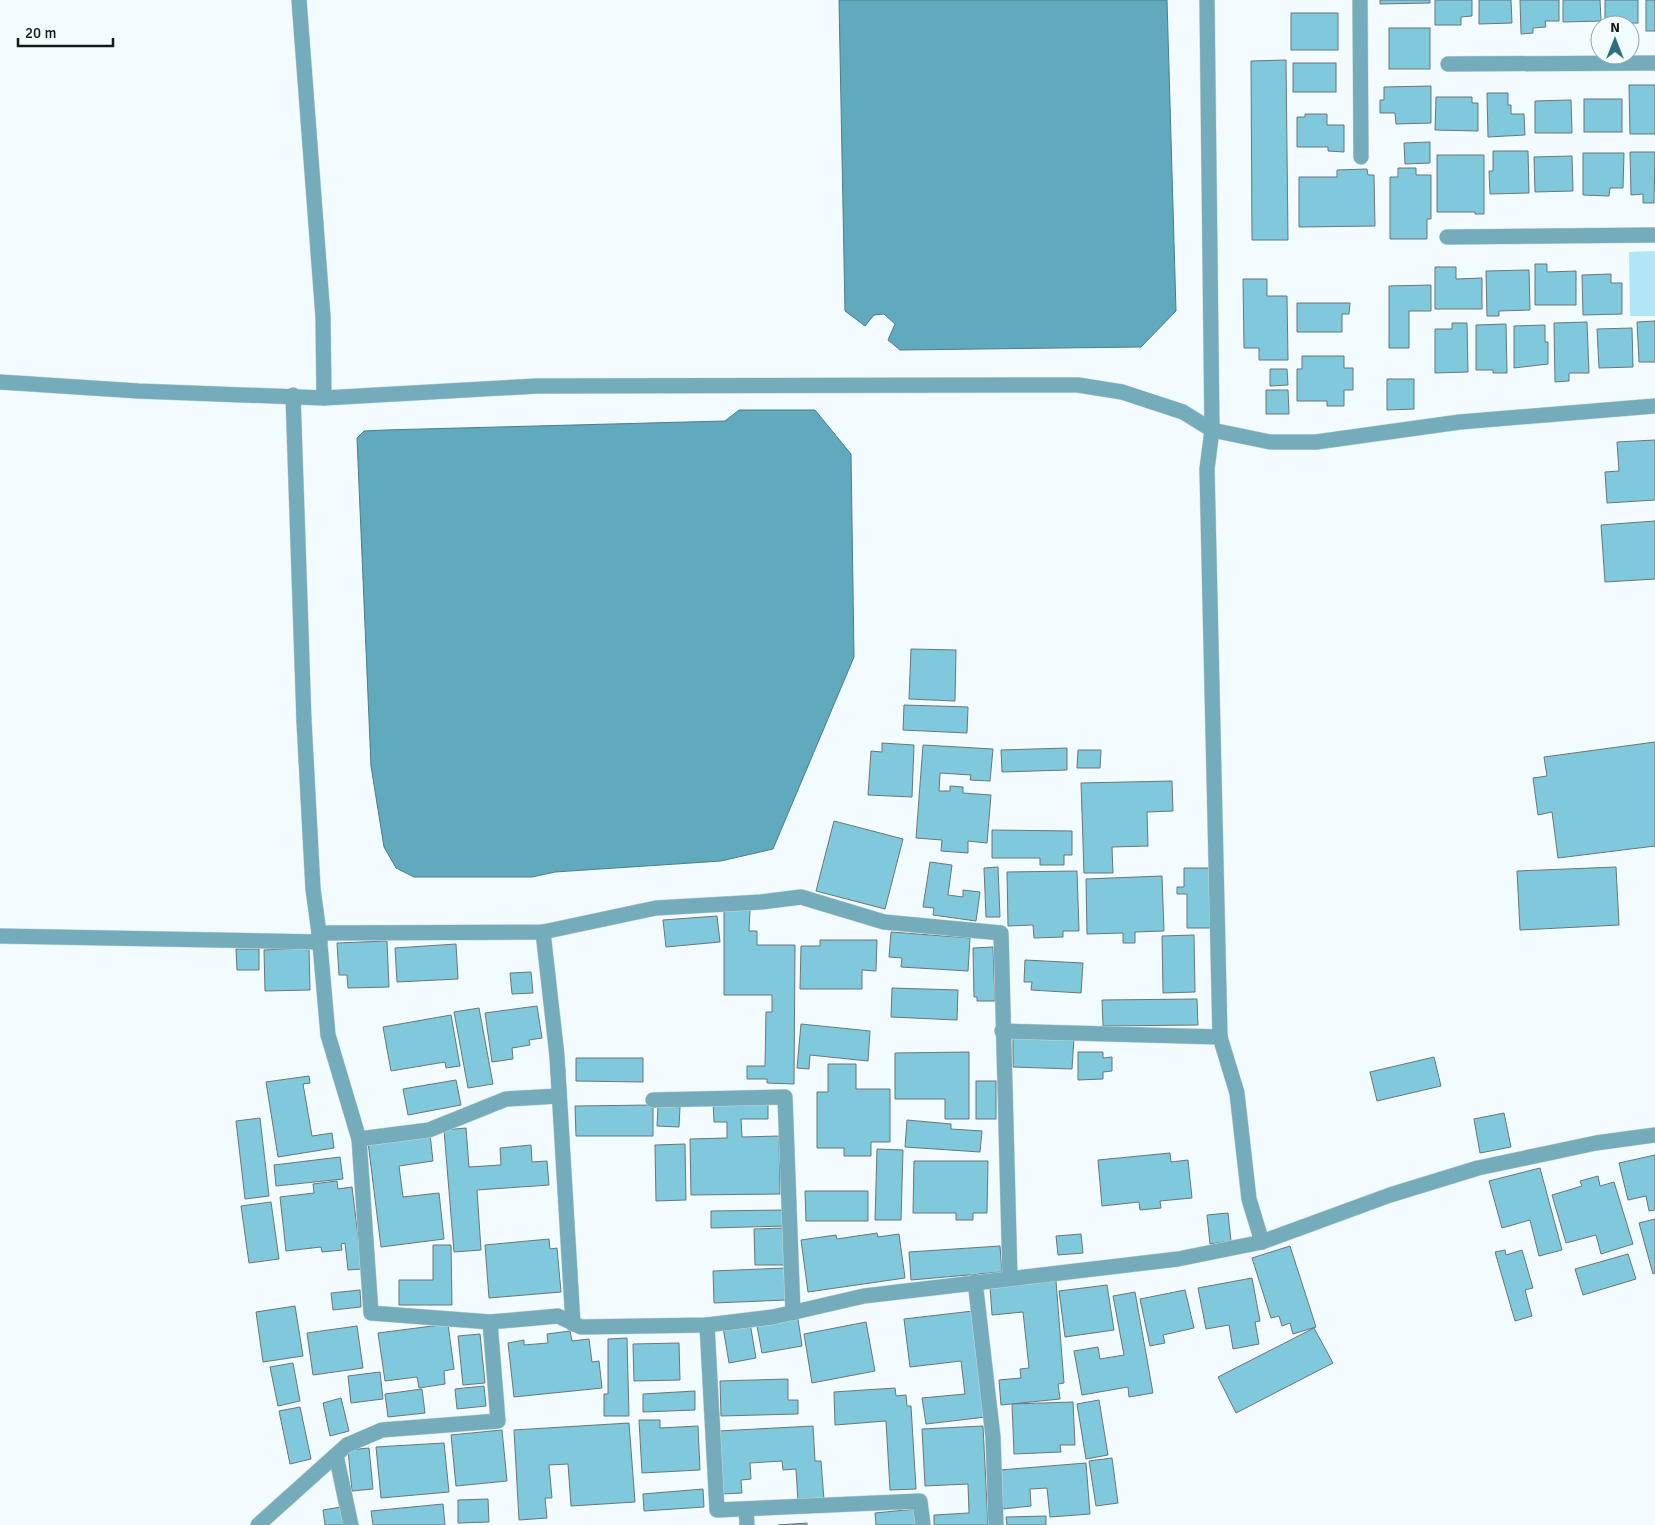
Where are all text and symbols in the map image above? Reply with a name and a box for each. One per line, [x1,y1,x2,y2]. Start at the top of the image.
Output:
scale bar [18,15,112,47]
north arrow [1590,15,1640,65]
text: N [1610,19,1620,36]
text: 20 m [25,24,56,42]

